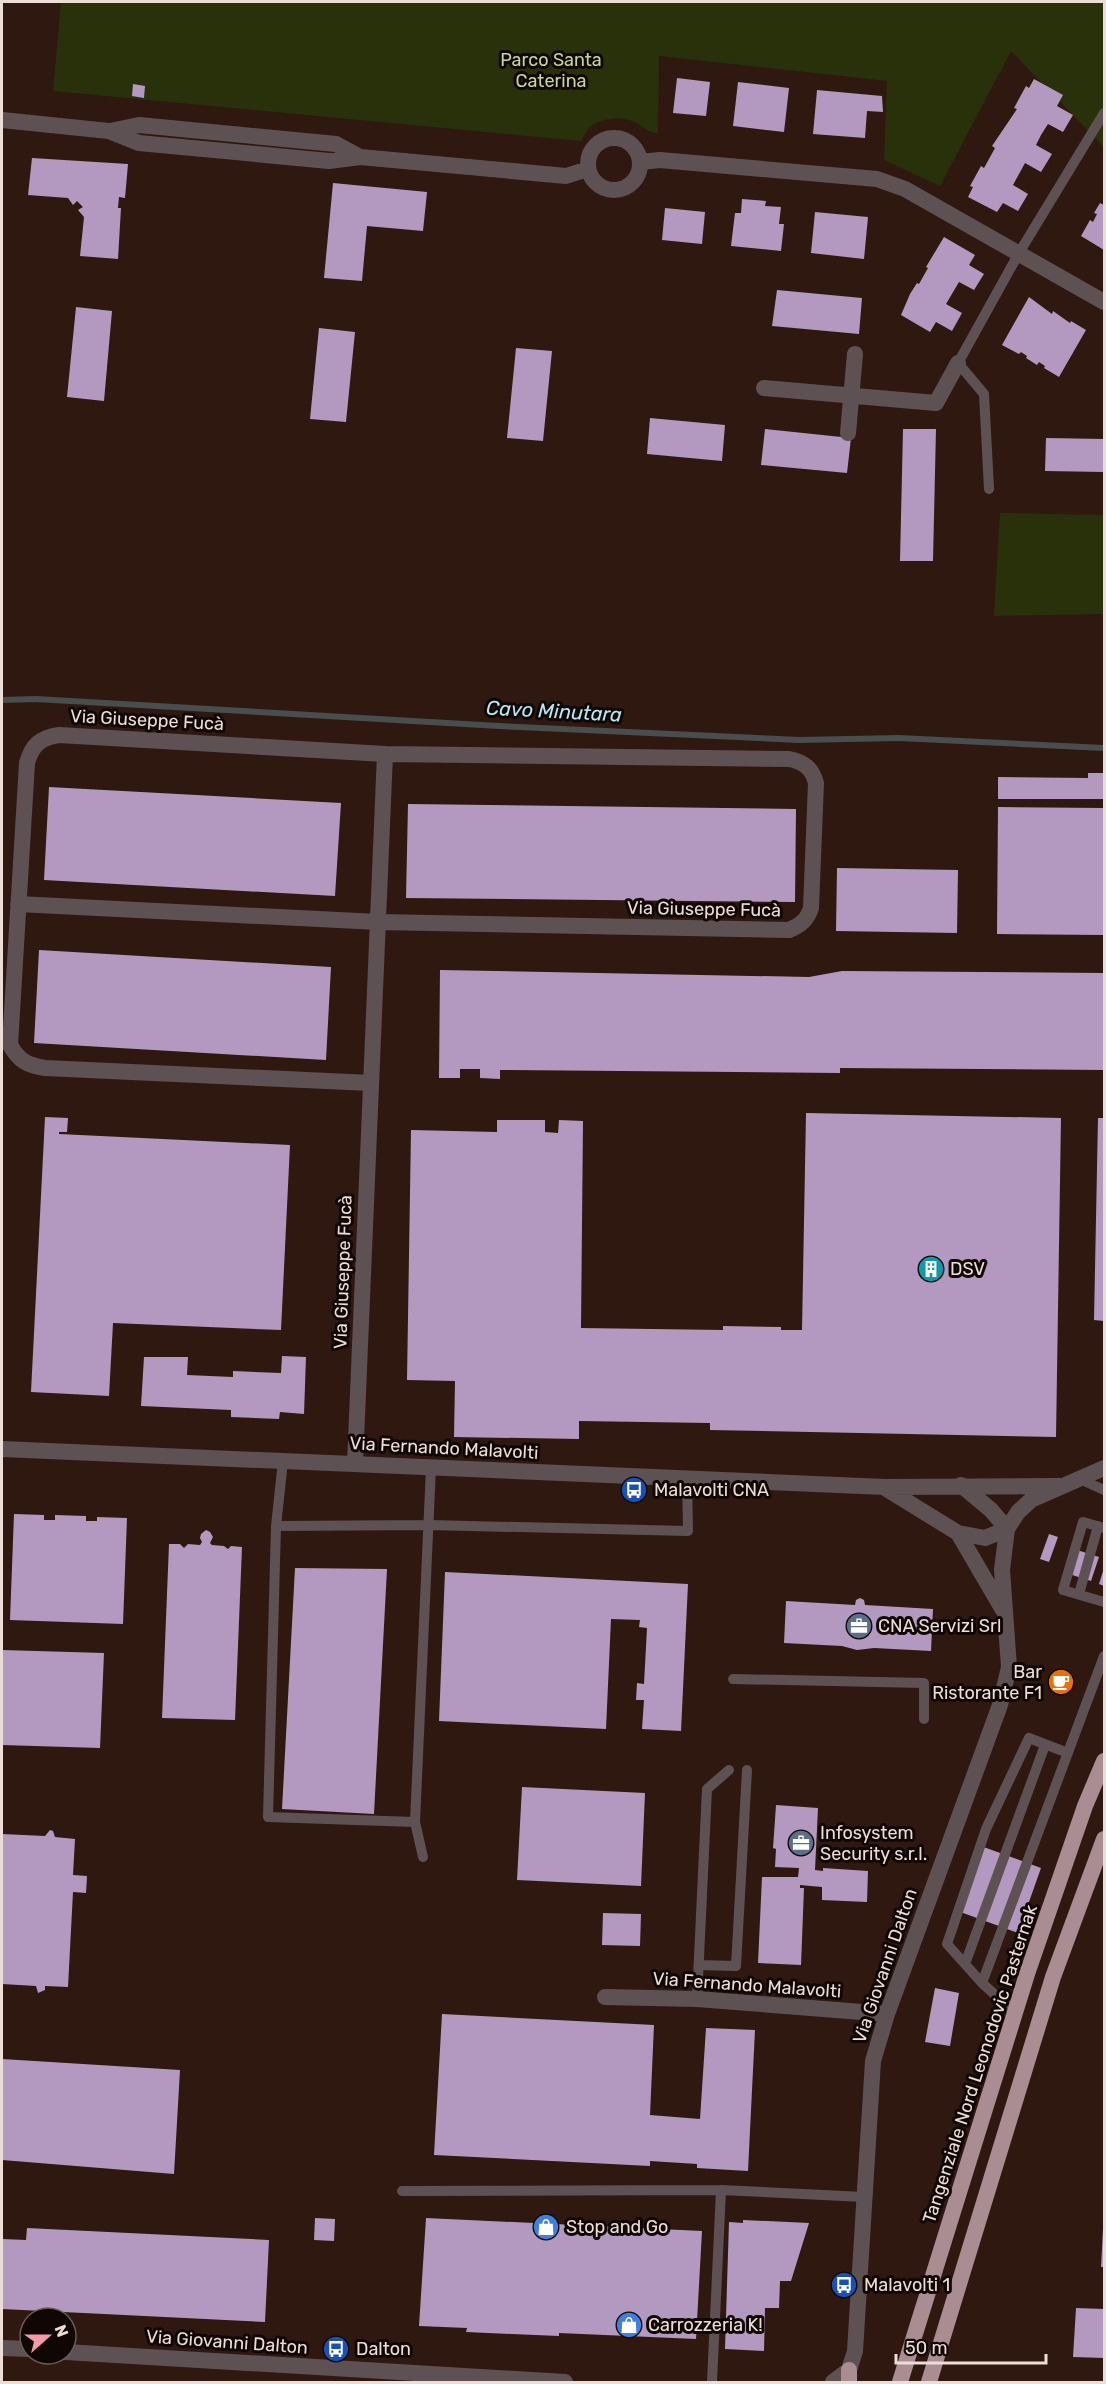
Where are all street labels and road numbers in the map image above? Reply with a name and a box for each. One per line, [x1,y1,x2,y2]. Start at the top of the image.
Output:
street label: Via Giuseppe Fucà [69,705,225,735]
street label: Via Giuseppe Fucà [627,897,781,921]
street label: Via Giuseppe Fucà [329,1195,357,1349]
street label: Via Fernando Malavolti [349,1432,539,1464]
street label: Via Giovanni Dalton [848,1886,922,2046]
street label: Tangenziale Nord Leonodovic Pasternak [918,1901,1042,2226]
street label: Via Fernando Malavolti [652,1967,842,2003]
street label: Via Giovanni Dalton [145,2325,309,2359]

